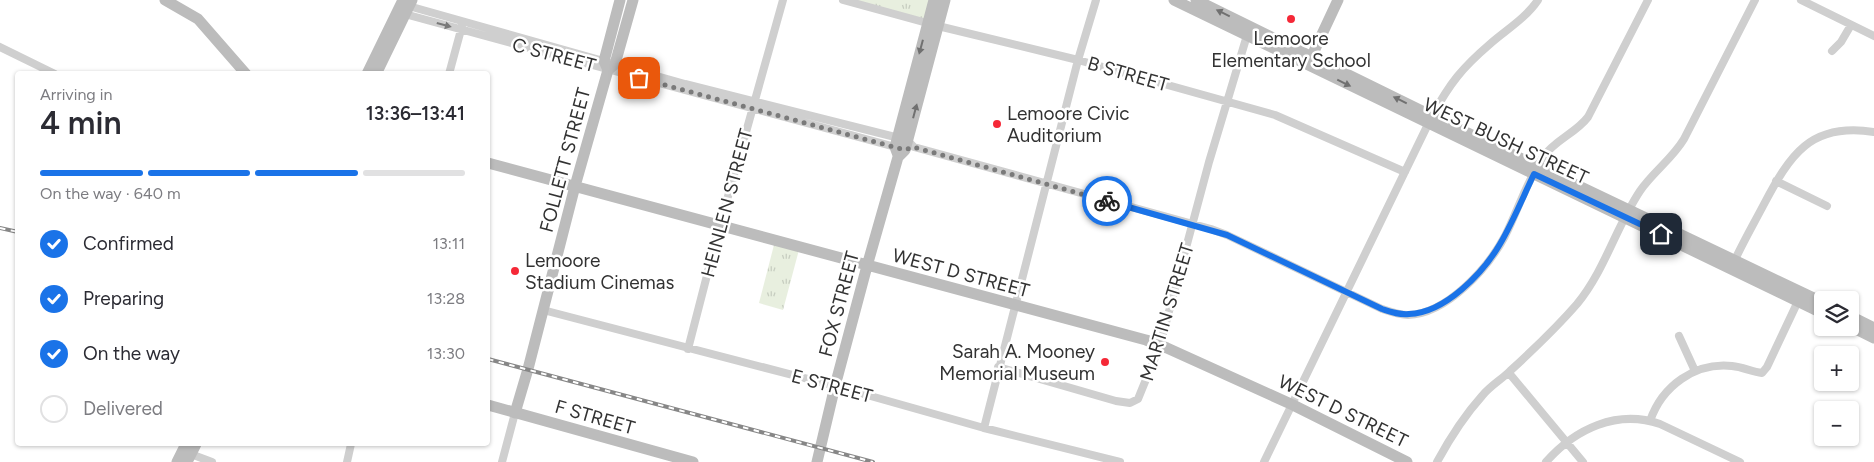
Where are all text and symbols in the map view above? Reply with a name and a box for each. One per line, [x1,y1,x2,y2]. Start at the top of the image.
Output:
one-way arrow [1215,9,1230,17]
marker: Lemoore Elementary School [1285,13,1297,25]
one-way arrow [437,22,452,30]
place label: Lemoore Elementary School [1211,27,1371,72]
street label: C STREET [510,33,599,77]
one-way arrow [917,40,925,55]
street label: B STREET [1085,51,1172,97]
pin [618,57,660,99]
icon: bag [625,64,653,92]
one-way arrow [1337,79,1351,87]
text: Arriving in [40,85,112,104]
street label: FOLLETT STREET [535,85,595,235]
street label: WEST BUSH STREET [1420,93,1592,189]
one-way arrow [1393,95,1407,103]
text: 13:36–13:41 [366,102,465,125]
place label: Lemoore Civic Auditorium [1007,102,1130,147]
one-way arrow [912,103,920,118]
text: 4 min [40,104,122,142]
marker: Lemoore Civic Auditorium [991,118,1003,130]
street label: HEINLEN STREET [696,126,758,280]
courier [1082,176,1132,226]
text: On the way · 640 m [40,184,181,203]
icon: bike [1093,187,1121,215]
pin [1640,213,1682,255]
icon: home [1647,220,1675,248]
icon: check [40,230,68,258]
text: Confirmed [83,232,174,255]
text: 13:11 [432,234,465,253]
street label: MARTIN STREET [1135,240,1199,384]
street label: WEST D STREET [890,244,1033,303]
street label: FOX STREET [814,248,864,359]
place label: Lemoore Stadium Cinemas [525,249,674,294]
marker: Lemoore Stadium Cinemas [509,265,521,277]
icon: check [40,285,68,313]
text: Preparing [83,287,164,310]
text: 13:28 [427,289,465,308]
map controls [1814,291,1859,446]
button: layers [1814,291,1859,336]
icon: check [40,340,68,368]
place label: Sarah A. Mooney Memorial Museum [939,340,1095,385]
text: On the way [83,342,180,365]
text: 13:30 [427,344,465,363]
button: + [1814,346,1859,391]
marker: Sarah A. Mooney Memorial Museum [1099,356,1111,368]
street label: E STREET [789,364,876,408]
street label: WEST D STREET [1275,370,1412,452]
street label: F STREET [552,395,638,440]
text: Delivered [83,397,163,420]
button: − [1814,401,1859,446]

